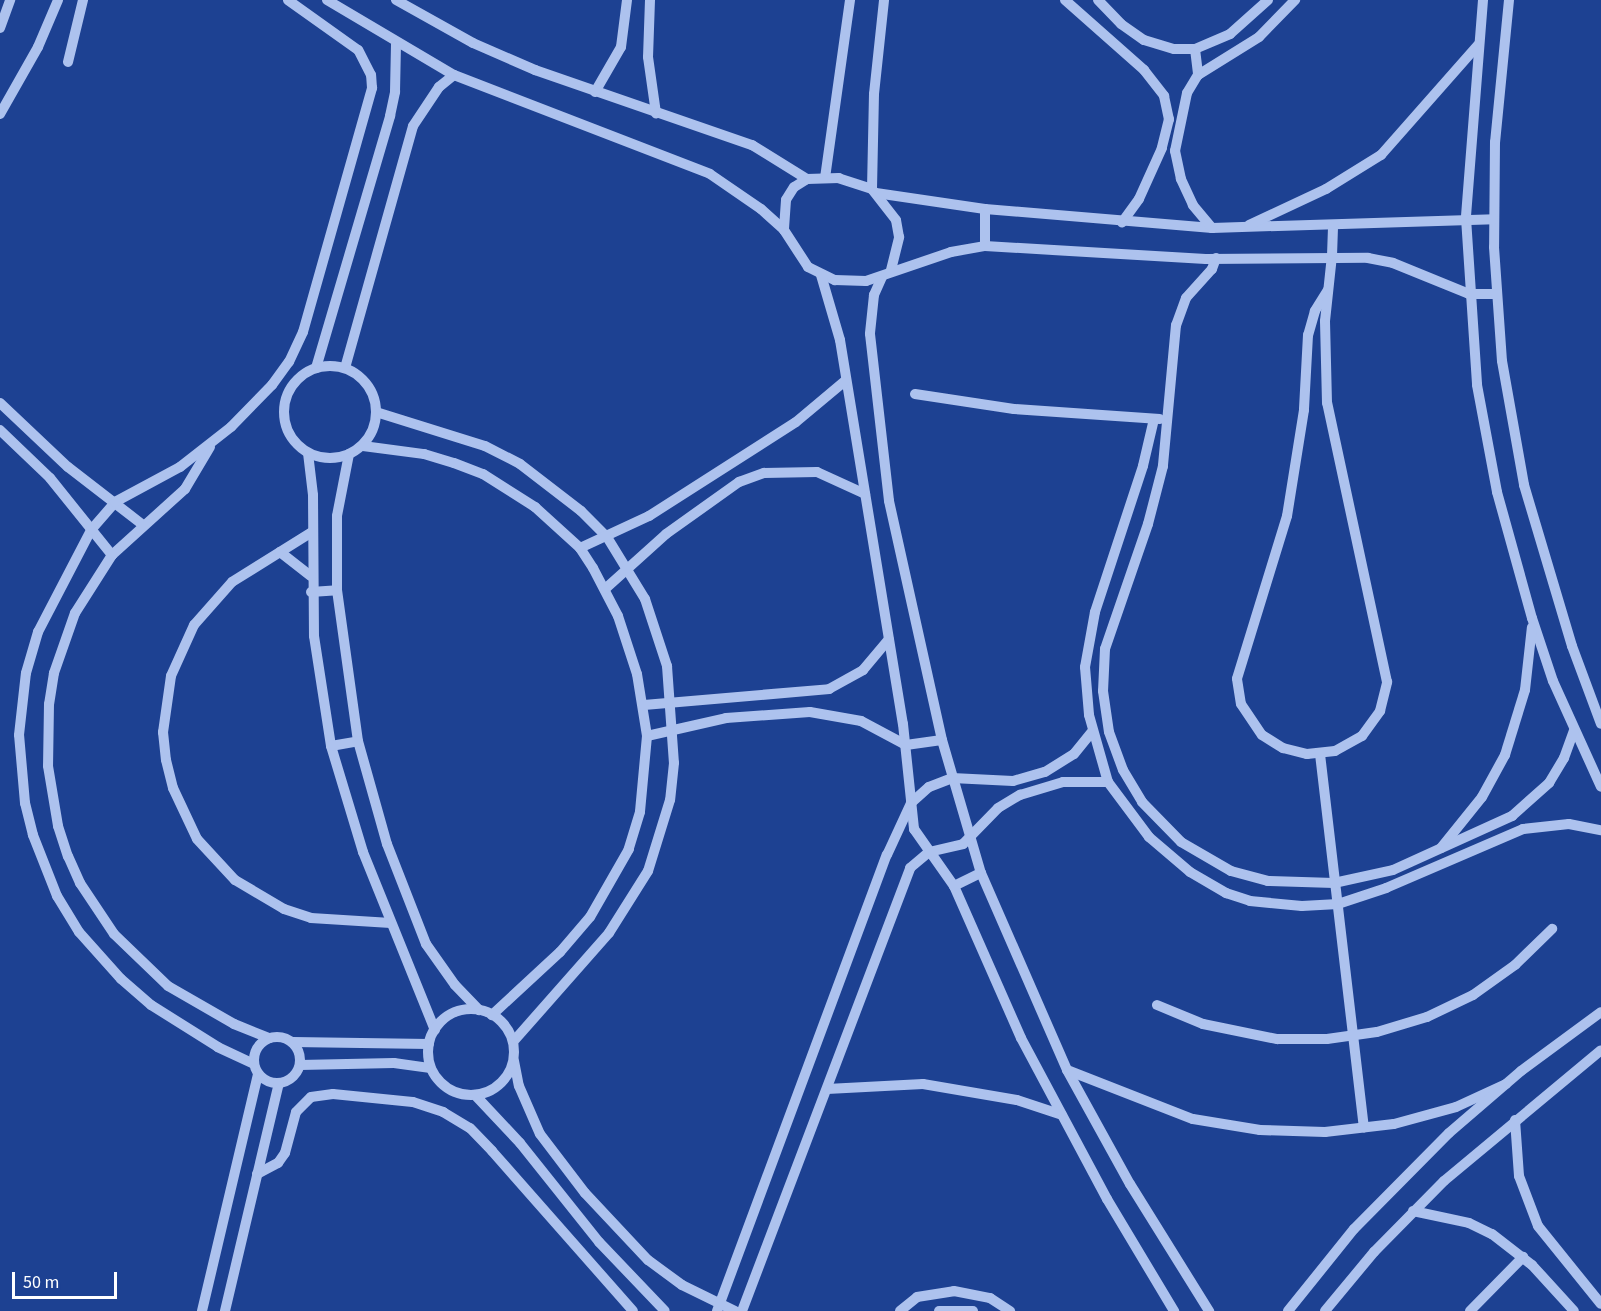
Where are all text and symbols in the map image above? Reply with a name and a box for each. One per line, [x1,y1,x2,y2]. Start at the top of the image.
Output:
scale bar [15,1260,120,1298]
text: 50 m [23,1270,59,1295]

